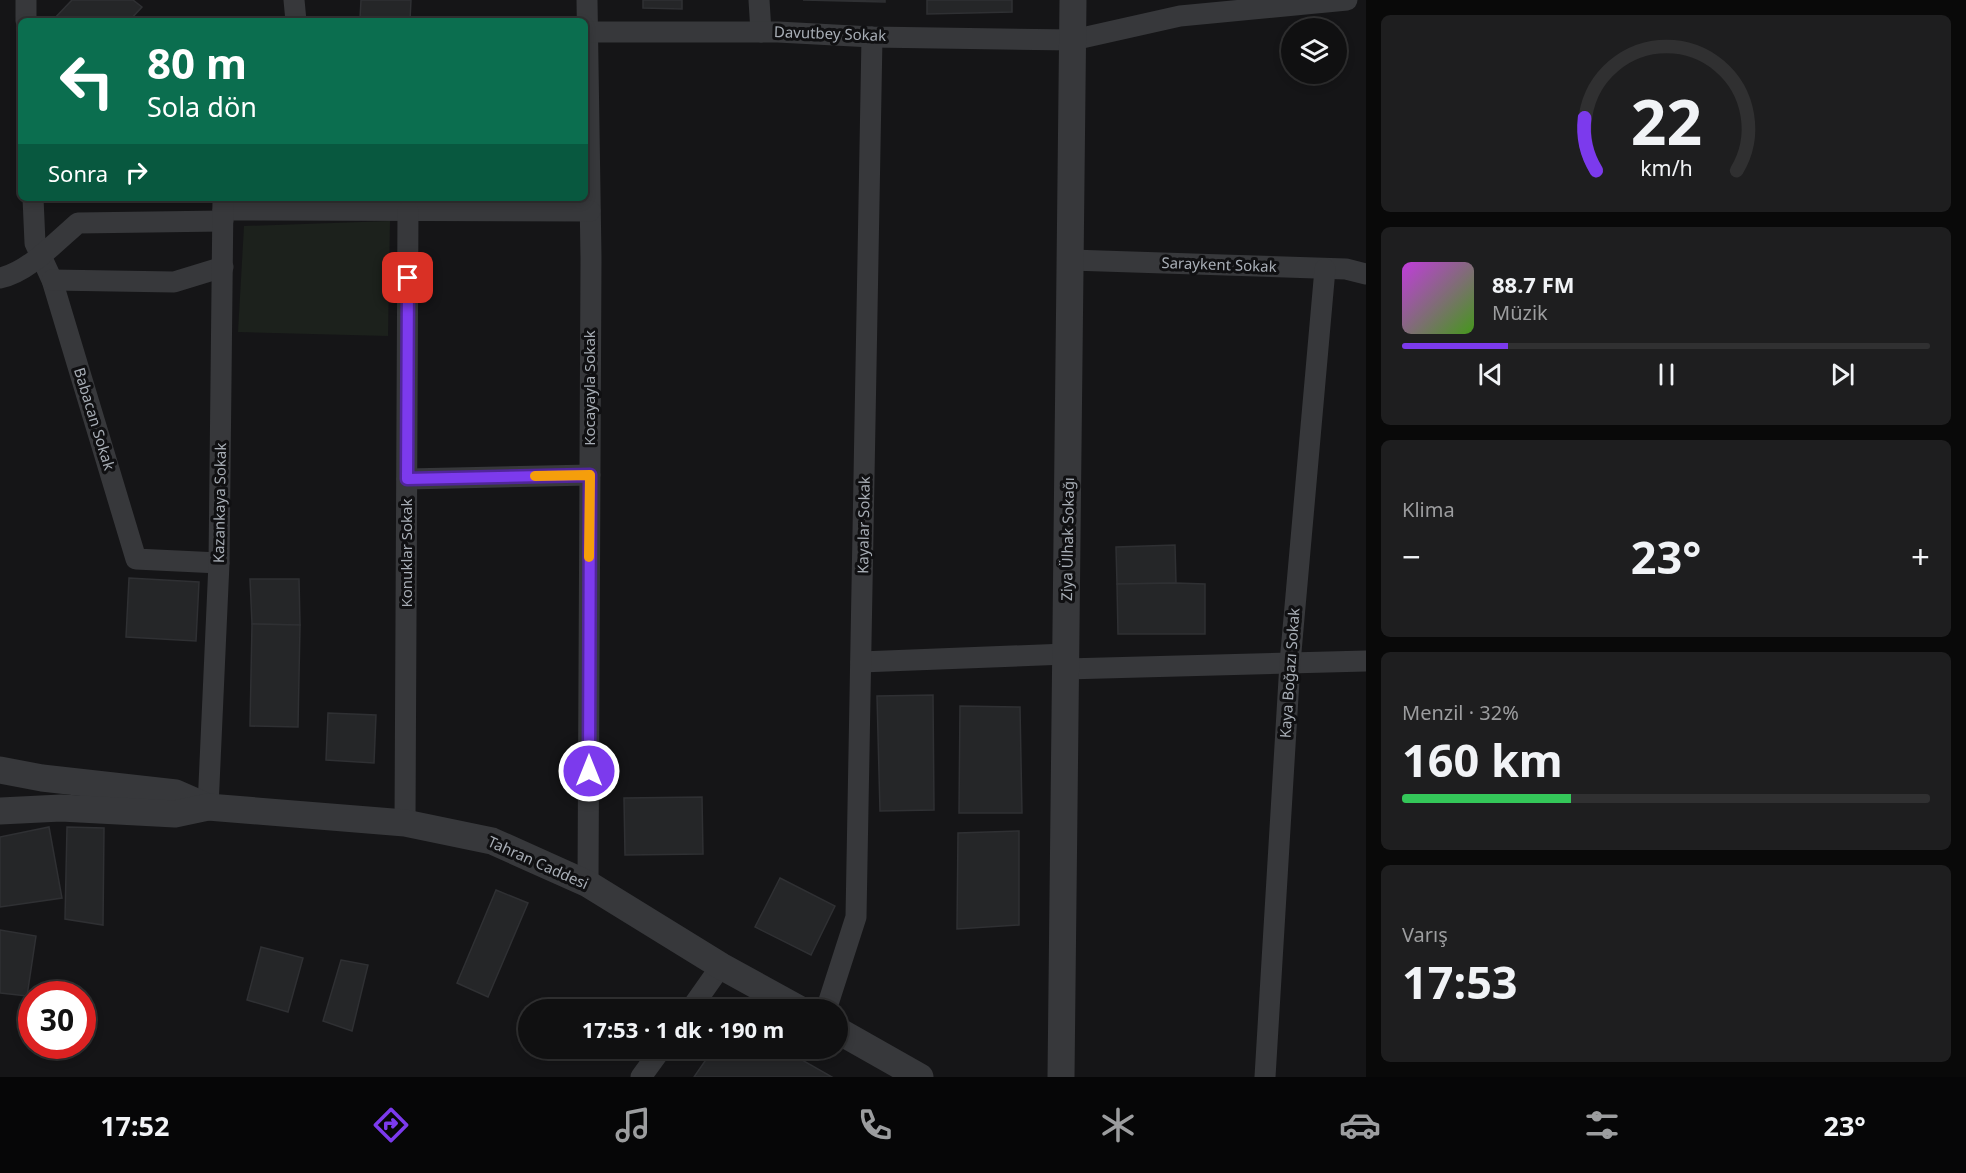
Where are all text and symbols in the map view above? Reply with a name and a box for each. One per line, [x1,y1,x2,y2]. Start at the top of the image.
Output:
map controls [1281,18,1347,84]
button: layers [1281,18,1347,84]
street label: Davutbey Sokak [774,21,887,45]
text: 80 m [147,34,247,91]
icon: left [48,42,126,120]
text: 22 [1630,78,1702,163]
text: Sola dön [147,88,257,125]
text: km/h [1640,153,1692,182]
icon: right [120,156,153,189]
text: Sonra [48,158,108,188]
pin [382,252,433,303]
street label: Saraykent Sokak [1161,252,1277,276]
icon: arrive [391,261,424,294]
text: 88.7 FM [1492,269,1574,299]
text: Müzik [1492,299,1548,326]
street label: Kocayayla Sokak [579,330,599,446]
icon: previous [1474,358,1507,391]
icon: pause [1650,358,1683,391]
icon: next [1826,358,1859,391]
street label: Babacan Sokak [70,365,120,472]
street label: Kazankaya Sokak [208,443,230,563]
street label: Kayalar Sokak [852,476,874,574]
street label: Ziya Ülhak Sokağı [1056,477,1078,601]
text: Klima [1402,496,1455,523]
street label: Konuklar Sokak [396,498,416,608]
text: 23° [1631,526,1701,587]
text: − [1402,534,1421,579]
text: + [1911,534,1930,579]
street label: Kaya Boğazı Sokak [1274,607,1304,739]
text: Menzil · 32% [1402,699,1519,726]
text: 160 km [1402,729,1563,790]
position arrow [557,739,621,803]
street label: Tahran Caddesi [485,831,592,893]
text: Varış [1402,921,1448,948]
text: 17:53 [1402,951,1518,1012]
speed limit sign: 30 [18,981,96,1059]
text: 17:53 · 1 dk · 190 m [582,1014,784,1044]
icon: directions [370,1104,412,1146]
icon: music [612,1104,654,1146]
icon: phone [854,1104,896,1146]
icon: climate [1097,1104,1139,1146]
icon: car [1339,1104,1381,1146]
icon: filters [1581,1104,1623,1146]
text: 17:52 [100,1107,170,1144]
text: 23° [1823,1107,1866,1144]

